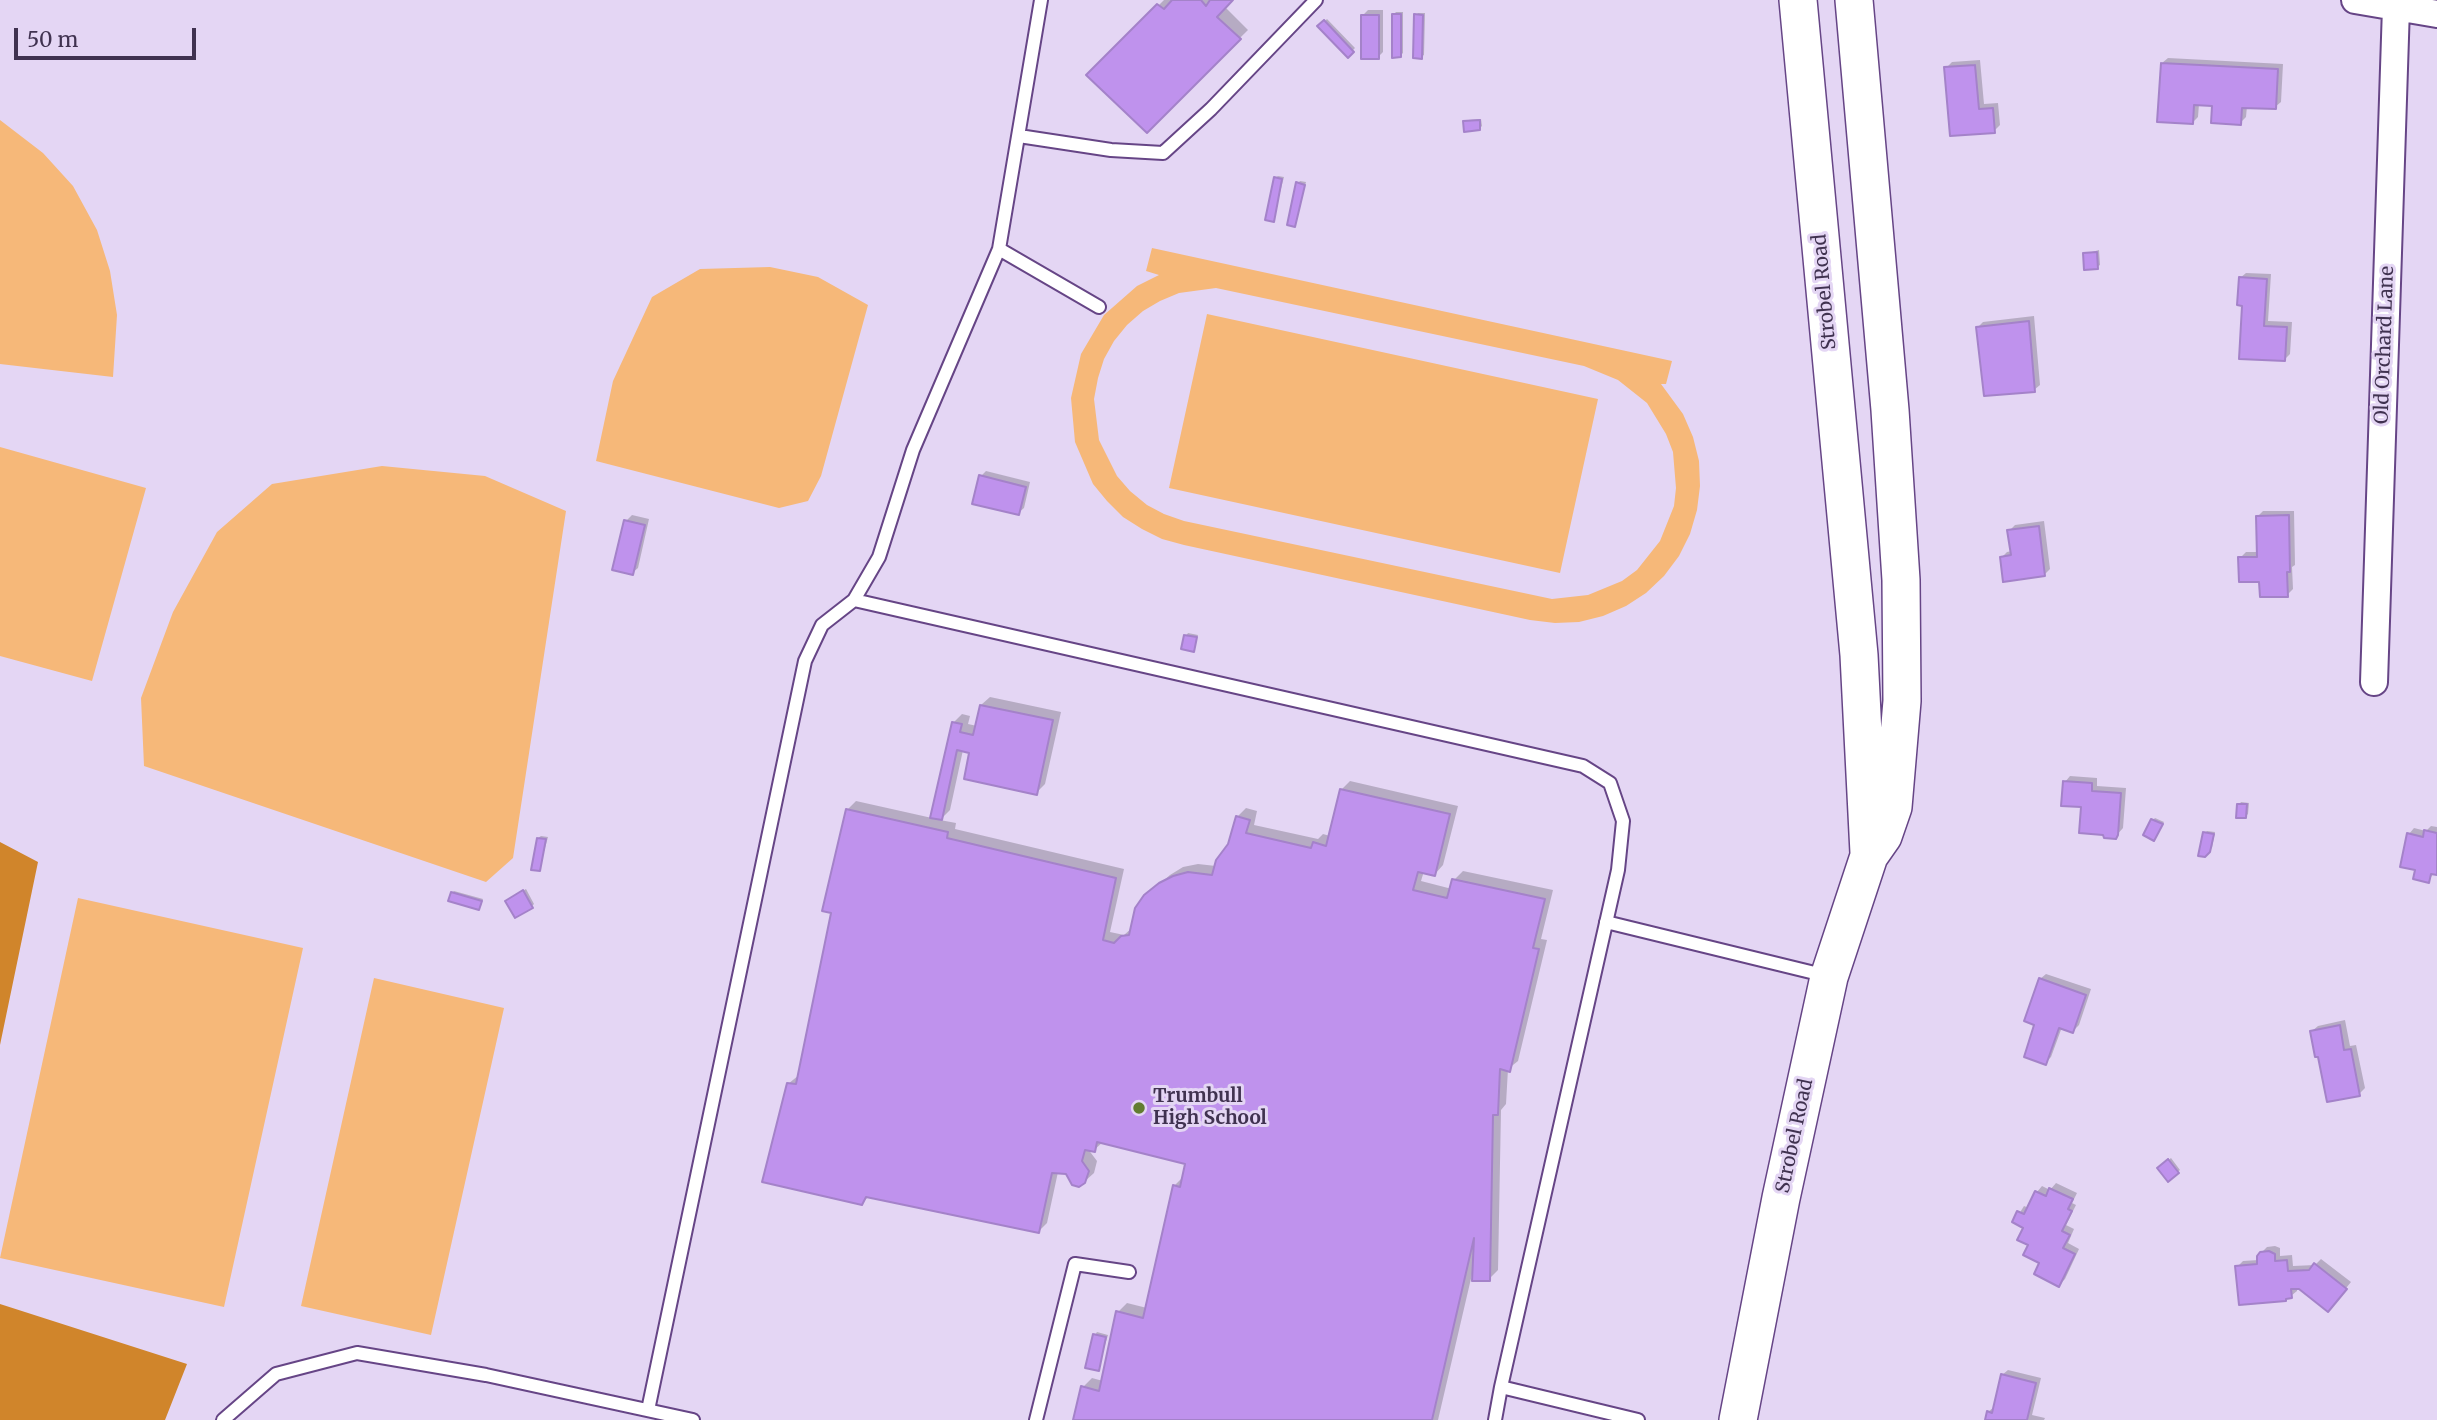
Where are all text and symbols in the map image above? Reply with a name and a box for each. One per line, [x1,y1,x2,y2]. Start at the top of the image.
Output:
scale bar [18,14,200,58]
text: 50 m [27,26,78,53]
street label: Strobel Road [1809,233,1841,351]
street label: Old Orchard Lane [2371,266,2399,424]
street label: Strobel Road [1772,1077,1818,1195]
place label: Trumbull High School [1153,1086,1267,1130]
marker: Trumbull High School [1131,1100,1147,1116]

